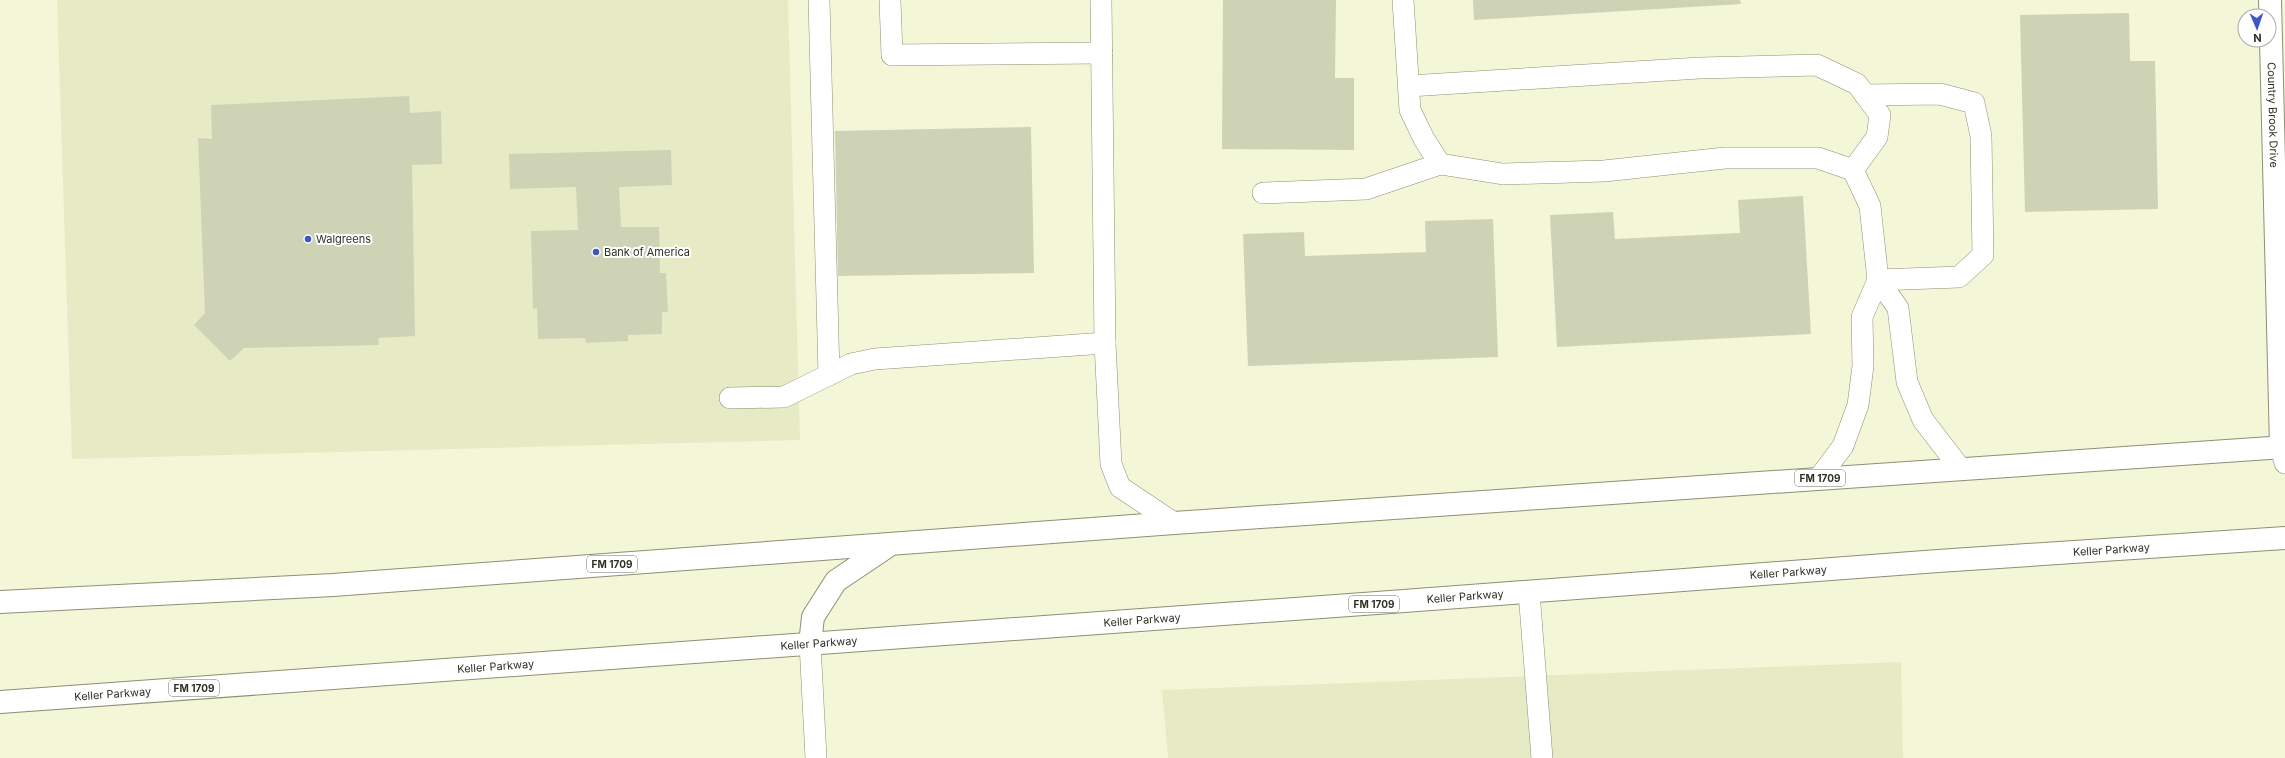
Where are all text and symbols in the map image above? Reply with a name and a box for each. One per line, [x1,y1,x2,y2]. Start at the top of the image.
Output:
north arrow [2237,8,2277,48]
text: N [2253,31,2262,45]
street label: Country Brook Drive [2265,62,2281,168]
place label: Walgreens [316,232,371,246]
marker: Walgreens [303,234,313,244]
place label: Bank of America [604,245,690,259]
marker: Bank of America [591,247,601,257]
road number: FM 1709 [1795,470,1845,486]
street label: Keller Parkway [2073,540,2150,559]
road number: FM 1709 [587,556,637,572]
street label: Keller Parkway [1749,562,1827,582]
street label: Keller Parkway [1426,587,1504,606]
road number: FM 1709 [1349,596,1399,612]
street label: Keller Parkway [1103,610,1181,630]
street label: Keller Parkway [780,633,858,653]
street label: Keller Parkway [457,657,535,676]
road number: FM 1709 [169,680,219,696]
street label: Keller Parkway [74,684,152,704]

